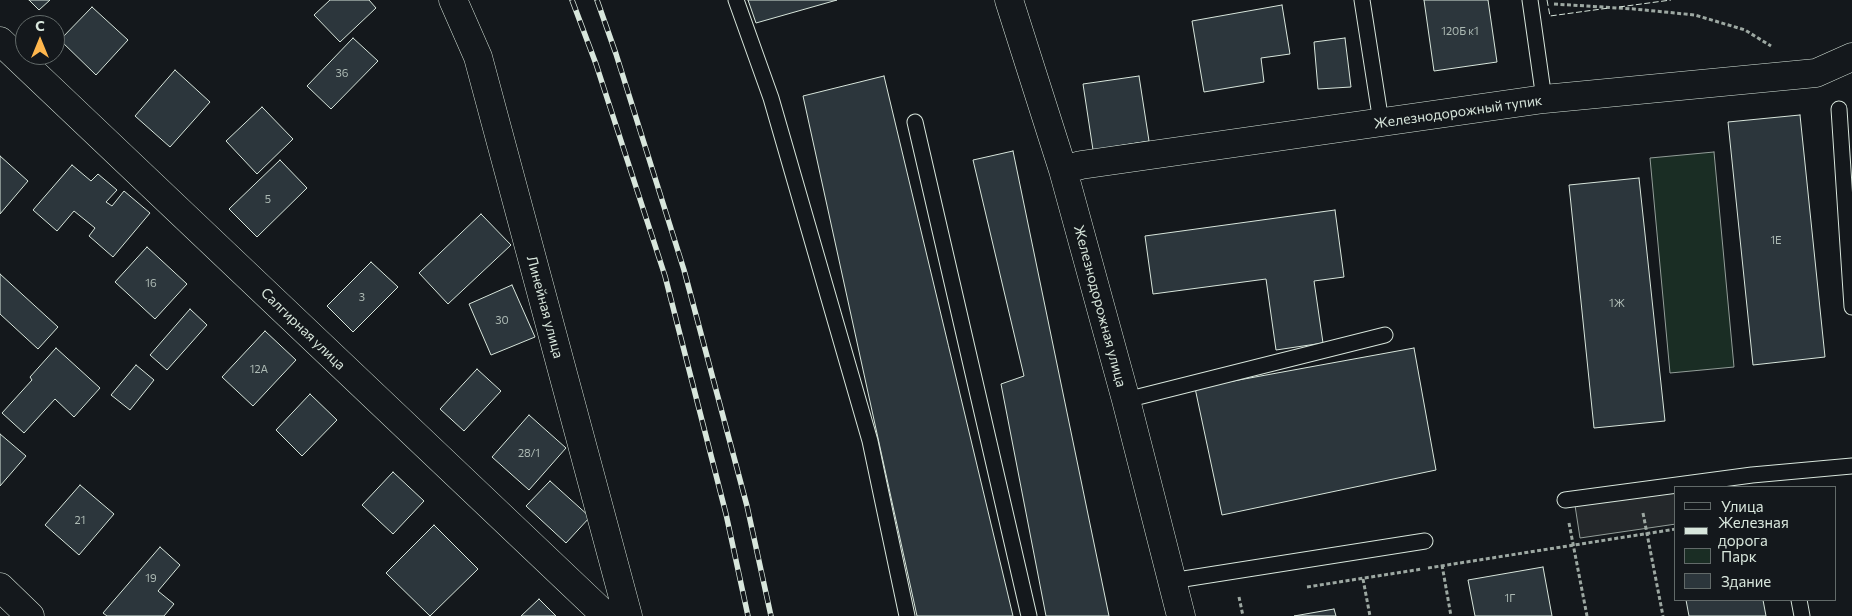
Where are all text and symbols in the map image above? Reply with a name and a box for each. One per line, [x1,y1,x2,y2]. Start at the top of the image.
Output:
north arrow [15,15,65,65]
text: С [35,17,45,34]
house number: 120Б к1 [1441,24,1479,38]
house number: 36 [336,66,348,80]
street label: Железнодорожный тупик [1373,92,1543,132]
house number: 5 [265,192,271,206]
street label: Железнодорожная улица [1070,223,1130,389]
house number: 1Е [1770,233,1782,247]
street label: Линейная улица [523,254,567,360]
house number: 16 [145,276,157,290]
street label: Салгирная улица [257,284,349,374]
house number: 3 [359,290,365,304]
house number: 1Ж [1609,296,1625,310]
house number: 30 [495,313,509,327]
house number: 12А [250,362,268,376]
house number: 28/1 [518,446,540,460]
legend [1674,486,1837,601]
text: Улица [1721,497,1763,515]
house number: 21 [75,513,85,527]
text: Железная дорога [1718,513,1789,549]
text: Парк [1721,547,1757,565]
house number: 19 [145,571,157,585]
text: Здание [1721,572,1771,590]
house number: 1Г [1505,591,1515,605]

